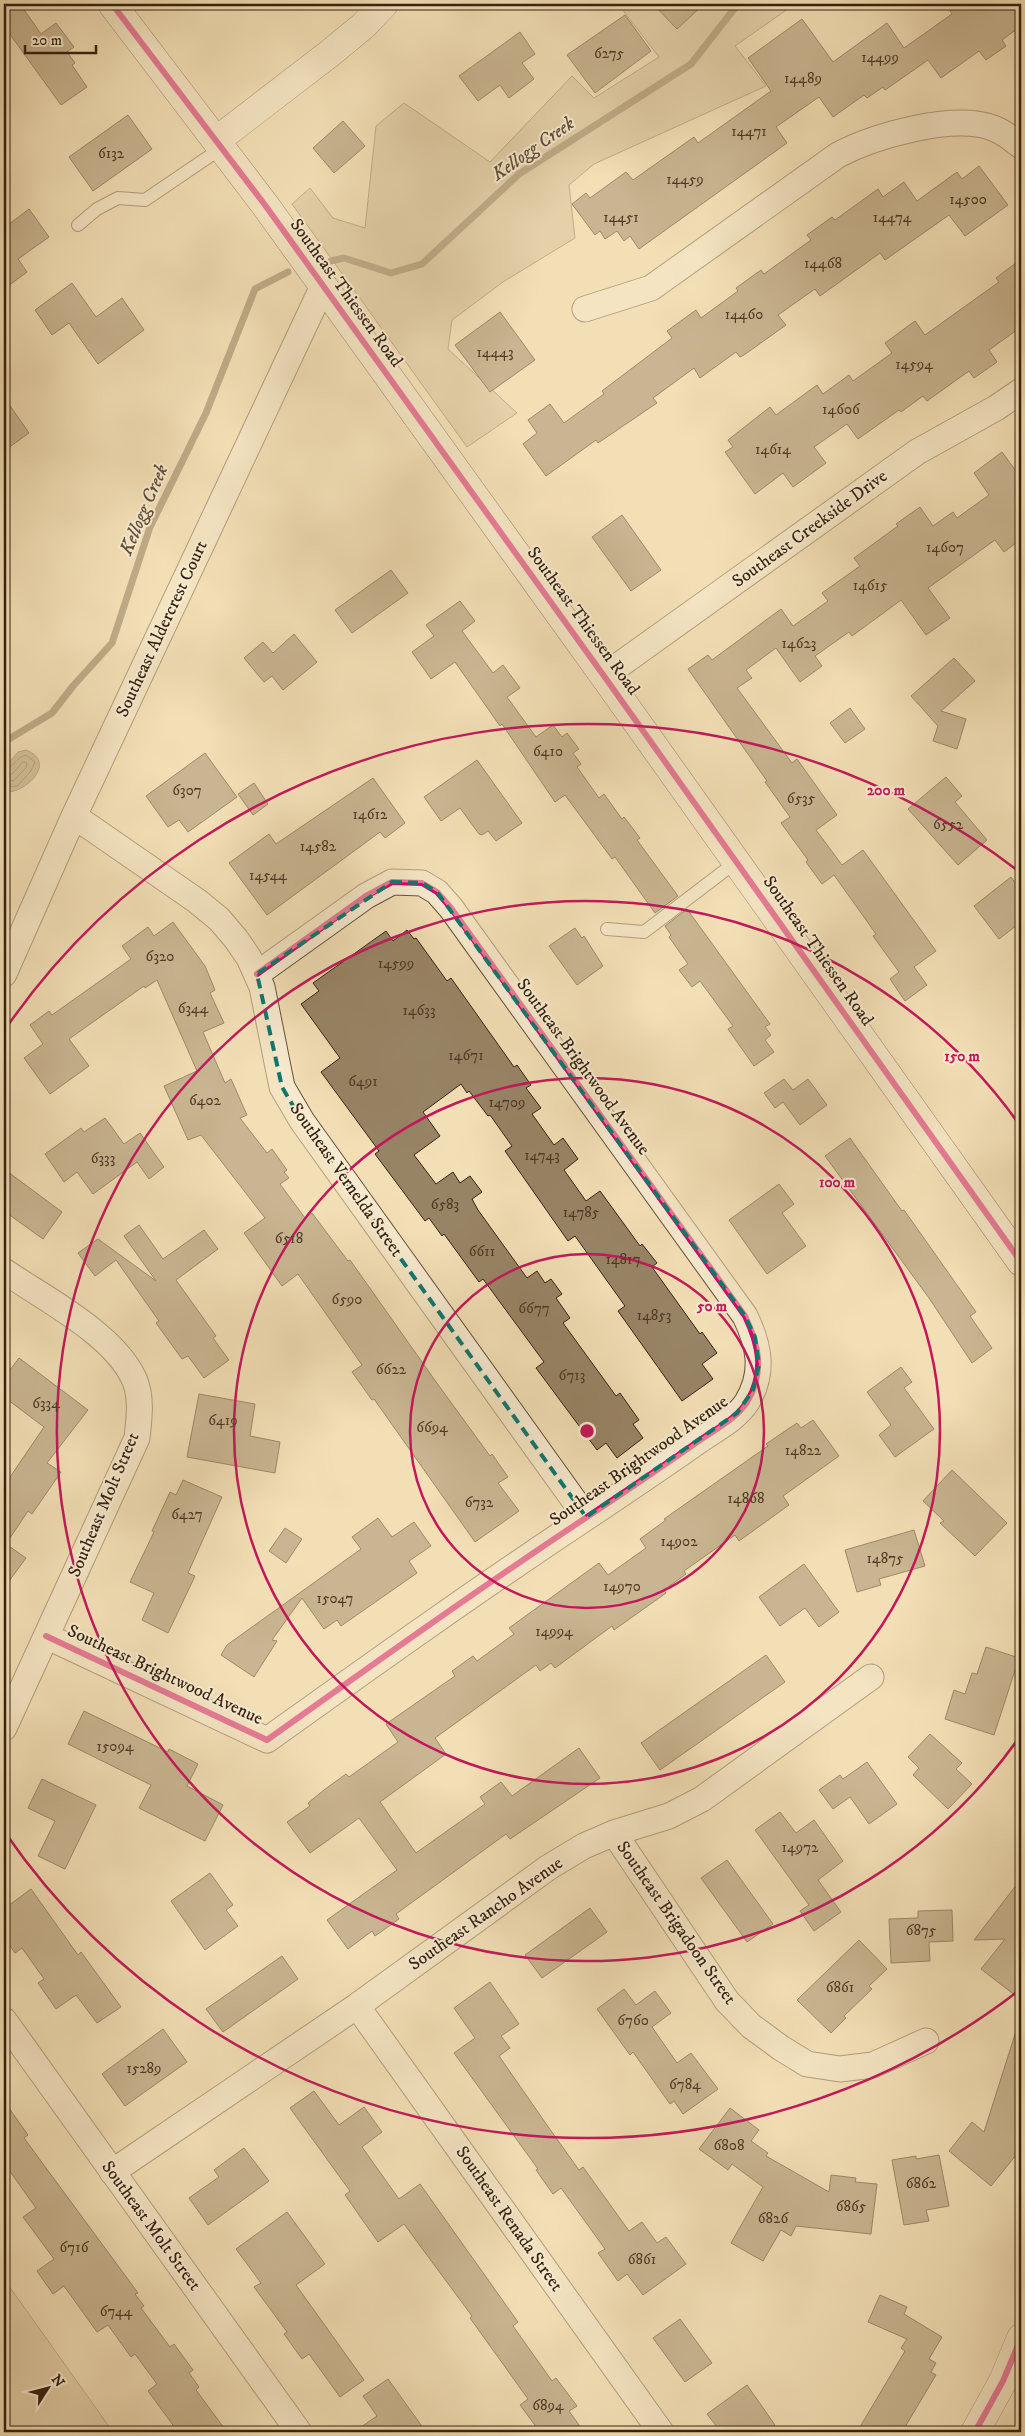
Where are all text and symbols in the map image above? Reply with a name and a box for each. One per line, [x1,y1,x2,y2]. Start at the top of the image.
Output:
scale bar [25,22,96,54]
text: 20 m [32,31,62,50]
house number: 6275 [594,44,625,63]
house number: 14499 [861,48,899,67]
house number: 14489 [784,69,822,88]
water label: Kellogg Creek [486,112,579,186]
house number: 14471 [731,122,767,141]
house number: 6132 [98,144,125,163]
house number: 14459 [666,170,704,189]
house number: 14500 [949,190,987,209]
house number: 14451 [603,208,639,227]
house number: 14474 [873,208,912,227]
street label: Southeast Thiessen Road [285,215,407,371]
house number: 14468 [804,254,842,273]
house number: 14460 [725,305,763,324]
house number: 14443 [476,343,514,362]
house number: 14594 [895,355,933,374]
house number: 14606 [822,400,861,419]
house number: 14614 [755,440,791,459]
water label: Kellogg Creek [114,461,173,560]
street label: Southeast Creekside Drive [728,465,892,593]
street label: Southeast Aldercrest Court [111,537,213,721]
house number: 14607 [926,538,964,557]
street label: Southeast Thiessen Road [522,543,644,699]
house number: 14615 [853,576,888,595]
house number: 14623 [782,634,816,653]
house number: 6410 [533,742,563,761]
house number: 6307 [172,781,202,800]
text: 200 m [867,781,906,800]
house number: 6535 [787,789,816,808]
house number: 14612 [353,805,388,824]
house number: 6552 [933,815,964,834]
house number: 14582 [300,837,337,856]
house number: 14544 [249,866,287,885]
street label: Southeast Thiessen Road [758,872,878,1030]
house number: 6320 [146,947,174,966]
house number: 14599 [378,954,414,973]
street label: Southeast Brightwood Avenue [512,974,654,1160]
house number: 6344 [178,999,209,1018]
house number: 14633 [402,1001,436,1020]
house number: 14671 [448,1046,484,1065]
text: 150 m [944,1047,980,1066]
house number: 6491 [348,1072,378,1091]
house number: 6402 [189,1091,222,1110]
house number: 14709 [488,1093,526,1112]
street label: Southeast Vernelda Street [285,1099,408,1261]
house number: 14743 [524,1146,560,1165]
house number: 6333 [91,1149,115,1168]
text: 100 m [819,1173,856,1192]
house number: 6583 [431,1195,459,1214]
house number: 14785 [563,1203,600,1222]
house number: 6518 [275,1229,303,1248]
house number: 6611 [469,1242,495,1261]
house number: 14817 [605,1250,641,1269]
house number: 6590 [332,1290,362,1309]
text: 50 m [696,1297,728,1316]
house number: 6677 [518,1299,550,1318]
house number: 14853 [637,1306,671,1325]
house number: 6622 [376,1360,407,1379]
house number: 6713 [559,1366,585,1385]
street label: Southeast Brightwood Avenue [545,1391,733,1531]
house number: 6334 [32,1394,60,1413]
house number: 6419 [208,1411,238,1430]
house number: 6694 [416,1418,448,1437]
centre of rings [578,1422,596,1440]
street label: Southeast Molt Street [64,1429,145,1581]
house number: 14822 [785,1441,822,1460]
house number: 14868 [728,1489,764,1508]
house number: 6732 [465,1493,494,1512]
house number: 6427 [171,1505,203,1524]
house number: 14902 [660,1532,698,1551]
house number: 14875 [867,1549,904,1568]
house number: 14970 [603,1577,641,1596]
house number: 15047 [317,1589,354,1608]
street label: Southeast Brightwood Avenue [64,1620,266,1730]
house number: 14994 [535,1622,573,1641]
house number: 15094 [96,1737,134,1756]
street label: Southeast Brigadoon Street [611,1837,741,2009]
house number: 14972 [782,1838,819,1857]
street label: Southeast Rancho Avenue [405,1852,567,1976]
house number: 6875 [906,1921,937,1940]
house number: 6861 [826,1978,854,1997]
house number: 6760 [617,2011,649,2030]
house number: 15289 [126,2059,162,2078]
house number: 6784 [669,2075,701,2094]
house number: 6808 [714,2136,744,2155]
street label: Southeast Renada Street [451,2142,568,2296]
street label: Southeast Molt Street [96,2157,206,2295]
house number: 6862 [906,2174,937,2193]
house number: 6865 [836,2197,867,2216]
house number: 6826 [758,2209,789,2228]
house number: 6716 [60,2238,90,2257]
house number: 6861 [628,2250,656,2269]
house number: 6744 [100,2302,133,2321]
north arrow [22,2364,72,2414]
text: N [47,2371,69,2391]
house number: 6894 [532,2396,564,2415]

